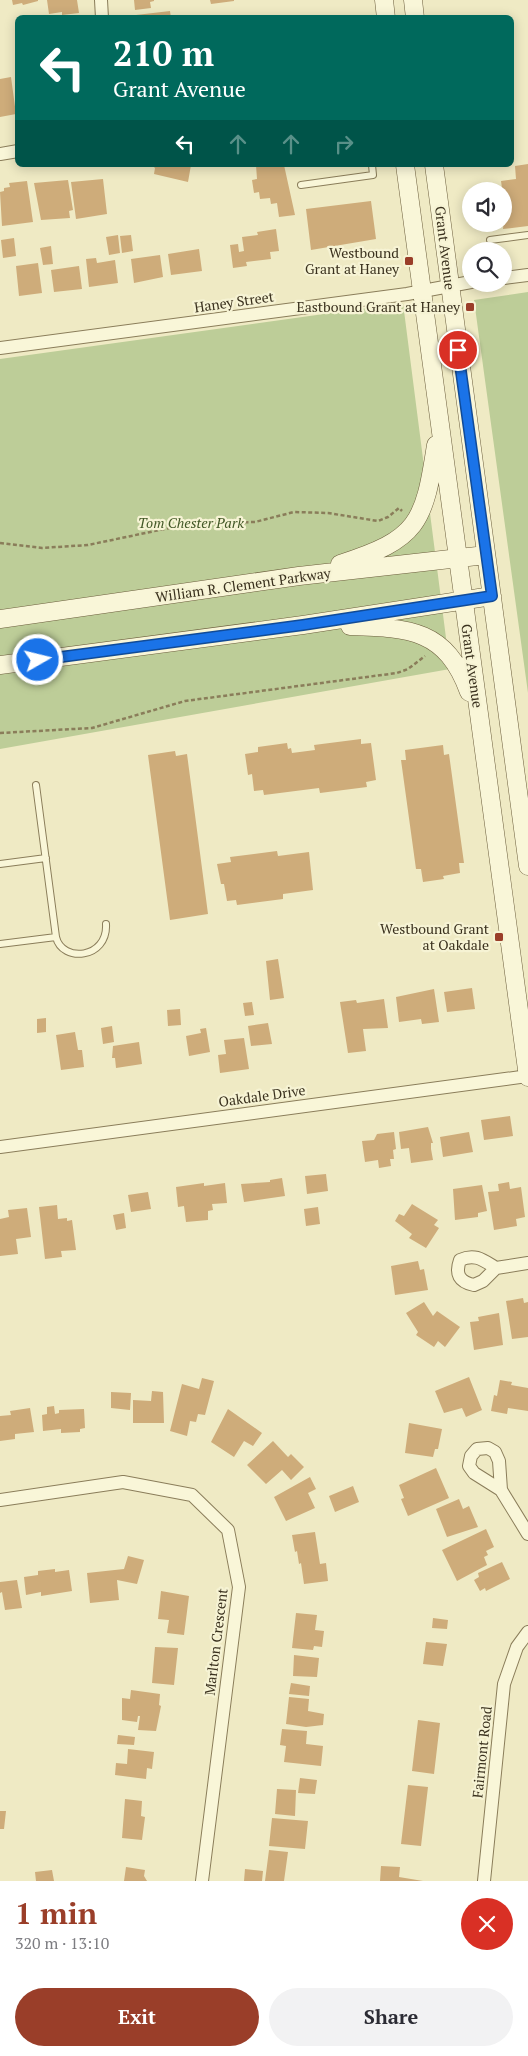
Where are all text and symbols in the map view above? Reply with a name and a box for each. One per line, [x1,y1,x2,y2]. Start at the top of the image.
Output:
text: 210 m [113,30,214,76]
icon: left [30,35,95,100]
text: Grant Avenue [113,74,246,103]
icon: left [171,130,199,158]
icon: ahead [224,130,252,158]
icon: ahead [277,130,305,158]
icon: right [330,130,358,158]
map controls [462,182,512,292]
button: sound [462,182,512,232]
street label: Grant Avenue [431,205,460,291]
button: search [462,242,512,292]
place label: Westbound Grant at Haney [305,243,400,278]
marker: Westbound Grant at Haney [403,255,415,267]
street label: Haney Street [193,286,276,316]
place label: Eastbound Grant at Haney [297,297,461,316]
marker: Eastbound Grant at Haney [464,301,476,313]
pin [437,329,479,371]
icon: arrive [444,336,472,364]
park label: Tom Chester Park [138,513,244,532]
street label: William R. Clement Parkway [154,563,333,606]
street label: Grant Avenue [457,623,488,709]
position arrow [11,633,63,685]
place label: Westbound Grant at Oakdale [380,919,490,954]
marker: Westbound Grant at Oakdale [493,931,505,943]
street label: Oakdale Drive [217,1080,307,1111]
street label: Marlton Crescent [200,1587,232,1697]
street label: Fairmont Road [467,1705,496,1799]
text: 1 min [15,1893,97,1933]
button: close [461,1898,513,1950]
text: 320 m · 13:10 [15,1932,109,1954]
button: Exit [15,1988,259,2046]
button: Share [269,1988,513,2046]

